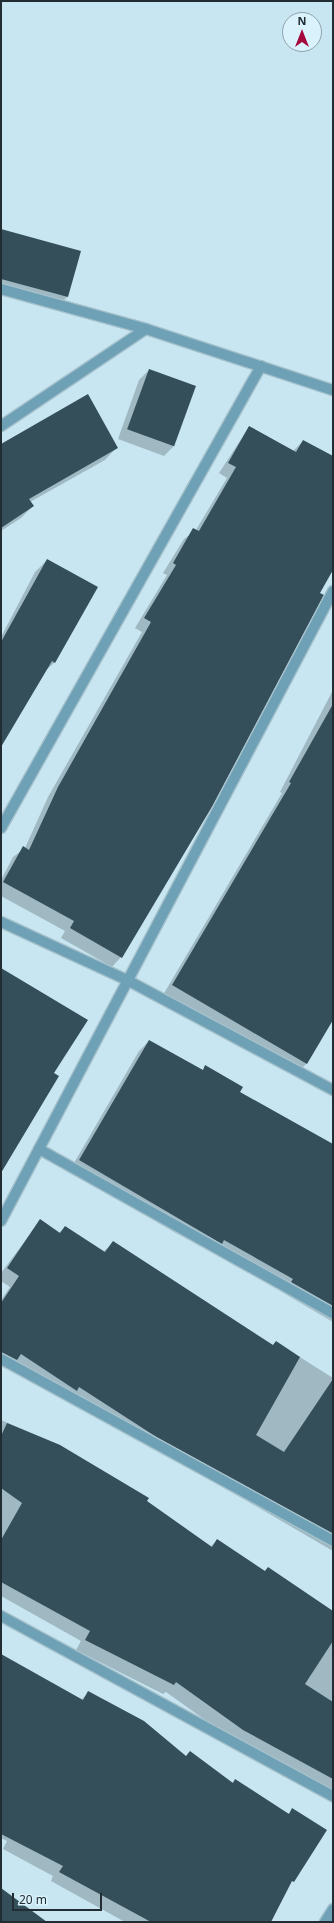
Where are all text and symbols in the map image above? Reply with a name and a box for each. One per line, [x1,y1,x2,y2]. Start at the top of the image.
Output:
north arrow [282,12,322,52]
text: N [298,13,306,28]
scale bar [14,1885,104,1911]
text: 20 m [19,1891,47,1908]

